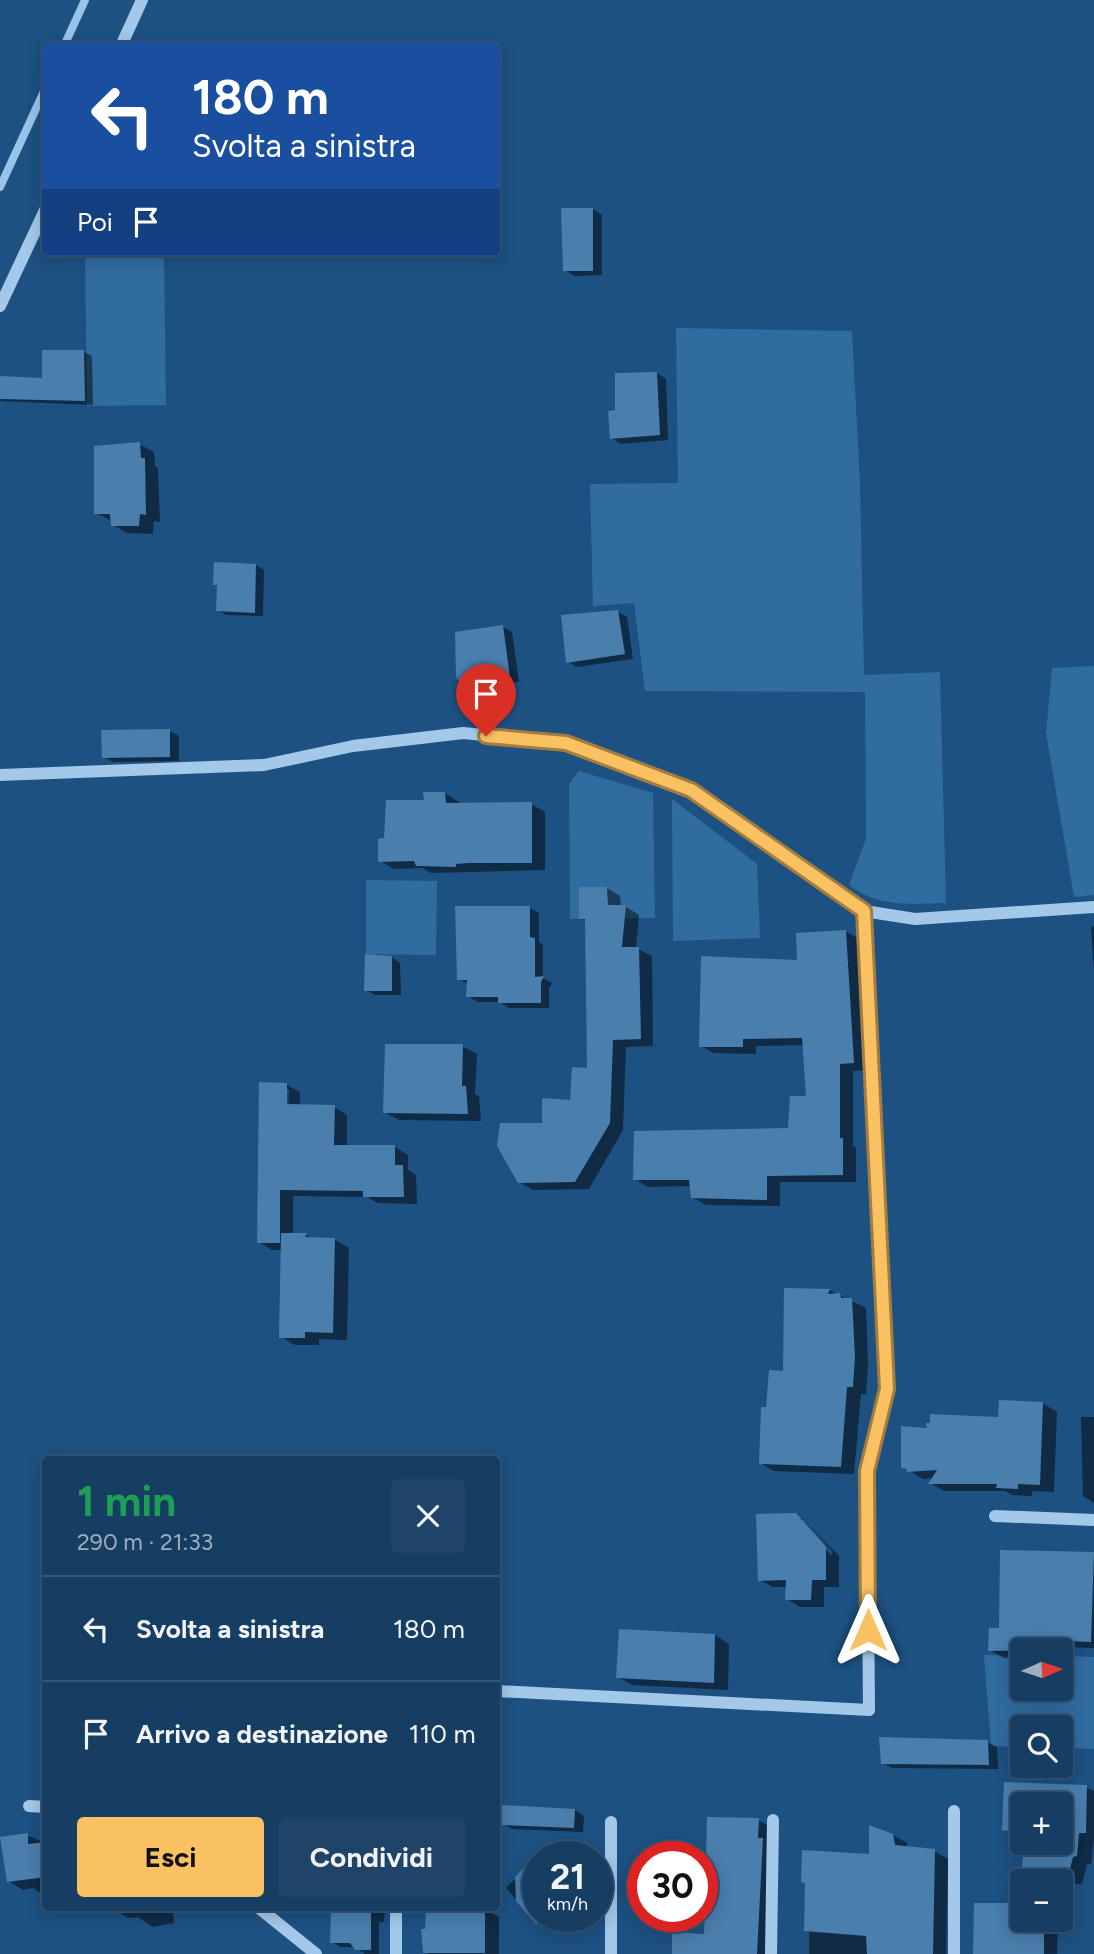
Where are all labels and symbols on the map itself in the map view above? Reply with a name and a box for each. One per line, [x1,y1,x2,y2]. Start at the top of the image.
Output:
pin [456,664,516,736]
position arrow [831,1593,905,1667]
north arrow [1010,1638,1073,1701]
speed limit sign: 30 [627,1841,718,1932]

